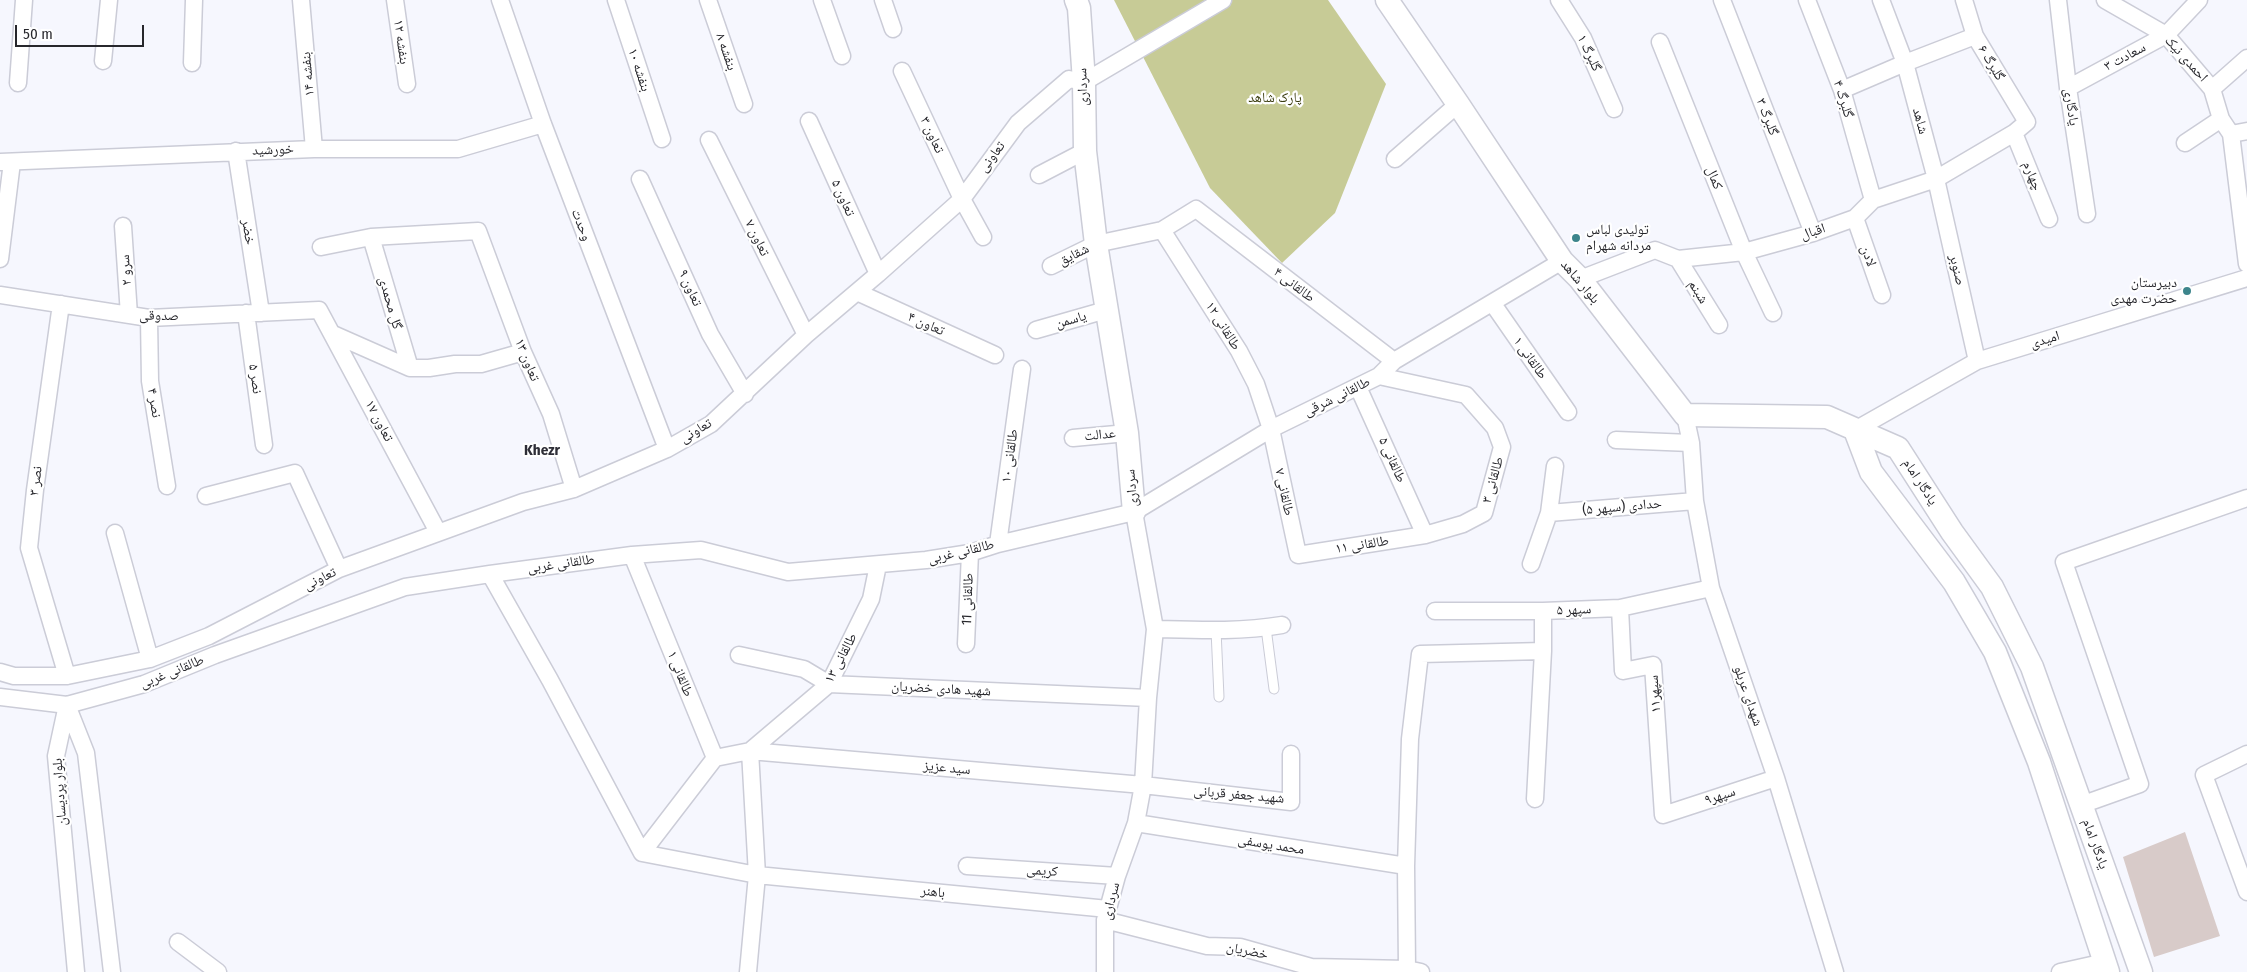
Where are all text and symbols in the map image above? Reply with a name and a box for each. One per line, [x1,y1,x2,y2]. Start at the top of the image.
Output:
scale bar [18,15,146,47]
street label: بنفشه ۱۲ [390,19,412,65]
text: 50 m [23,25,53,43]
street label: بنفشه ۸ [712,31,740,73]
street label: گلبرگ ۱ [1573,32,1605,74]
street label: احمدی نیک [2161,32,2211,86]
street label: سعادت ۳ [2101,39,2149,75]
street label: گلبرگ ۶ [1974,42,2008,84]
street label: بنفشه ۱۰ [624,46,654,94]
street label: بنفشه ۱۴ [298,51,318,97]
street label: سرداری [1074,68,1092,106]
street label: گلبرگ ۴ [1829,78,1857,120]
street label: یادگاری [2060,87,2082,127]
park label: پارک شاهد [1248,90,1302,106]
street label: گلبرگ ۳ [1752,96,1782,138]
street label: شاهد [1908,106,1932,136]
street label: تعاون ۳ [916,114,948,156]
street label: تعاونی [975,138,1009,176]
street label: خورشید [252,141,294,159]
street label: چهارم [2019,159,2045,193]
street label: کمال [1702,164,1726,192]
street label: تعاون ۵ [828,177,858,219]
street label: وحدت [567,207,595,243]
street label: تعاون ۷ [741,217,773,259]
street label: خضر [238,218,258,246]
street label: اقبال [1798,220,1828,244]
place label: تولیدی لباس مردانه شهرام [1586,222,1651,254]
marker: تولیدی لباس مردانه شهرام [1570,232,1582,244]
street label: شقایق [1056,240,1092,270]
street label: لادن [1856,243,1880,269]
street label: صنوبر [1945,253,1969,287]
street label: سرو ۲ [117,254,135,286]
street label: بلوار شاهد [1557,257,1603,307]
street label: طالقانی ۴ [1270,264,1318,306]
street label: تعاون ۹ [675,267,705,309]
street label: گل محمدی [374,275,406,331]
place label: دبیرستان حضرت مهدی [2110,275,2177,308]
street label: شبنم [1684,277,1712,307]
marker: دبیرستان حضرت مهدی [2181,285,2193,297]
street label: طالقانی ۱۲ [1202,299,1244,353]
street label: صدوقی [139,307,179,325]
street label: یاسمن [1054,308,1088,332]
street label: تعاون ۴ [905,309,947,339]
street label: امیدی [2028,328,2062,352]
street label: طالقانی ۱ [1509,334,1551,382]
street label: تعاون ۱۳ [511,336,543,384]
street label: نصر ۵ [245,363,265,395]
street label: طالقانی شرقی [1301,374,1373,420]
street label: نصر ۴ [143,387,165,419]
street label: تعاون ۱۷ [361,397,397,445]
street label: تعاونی [677,415,715,447]
street label: عدالت [1083,425,1117,445]
street label: طالقانی ۱۰ [998,428,1022,484]
street label: طالقانی ۵ [1375,435,1409,485]
district label: Khezr [524,442,560,460]
street label: طالقانی ۳ [1478,455,1508,505]
street label: یادگار امام [1899,455,1941,509]
street label: نصر ۳ [26,465,46,497]
street label: طالقانی ۷ [1271,467,1297,517]
street label: سرداری [1122,468,1142,508]
street label: حدادی (سپهر ۵) [1582,495,1662,519]
street label: طالقانی ۱۱ [1334,532,1390,558]
street label: طالقانی غربی [926,536,996,568]
street label: طالقانی غربی [526,551,596,577]
street label: تعاونی [301,564,339,594]
street label: طالقانی 11 [959,573,977,625]
street label: سپهر ۵ [1556,601,1592,619]
street label: طالقانی ۱۳ [821,630,861,686]
street label: طالقانی ۱ [663,649,697,699]
street label: طالقانی غربی [137,652,207,692]
street label: شهدای عربلو [1730,663,1766,729]
street label: سپهر۱۱ [1645,675,1665,713]
street label: شهید هادی خضریان [891,678,991,700]
street label: بلوار پردیسان [49,758,71,826]
street label: سید عزیز [923,758,971,778]
street label: شهید جعفر قربانی [1193,783,1285,807]
street label: سپهر۹ [1702,783,1738,809]
street label: یادگار امام [2078,817,2112,871]
street label: محمد یوسفی [1237,831,1305,859]
street label: کریمی [1026,862,1058,880]
street label: سرداری [1098,881,1124,921]
street label: باهنر [920,882,946,902]
street label: خضریان [1225,939,1269,963]

